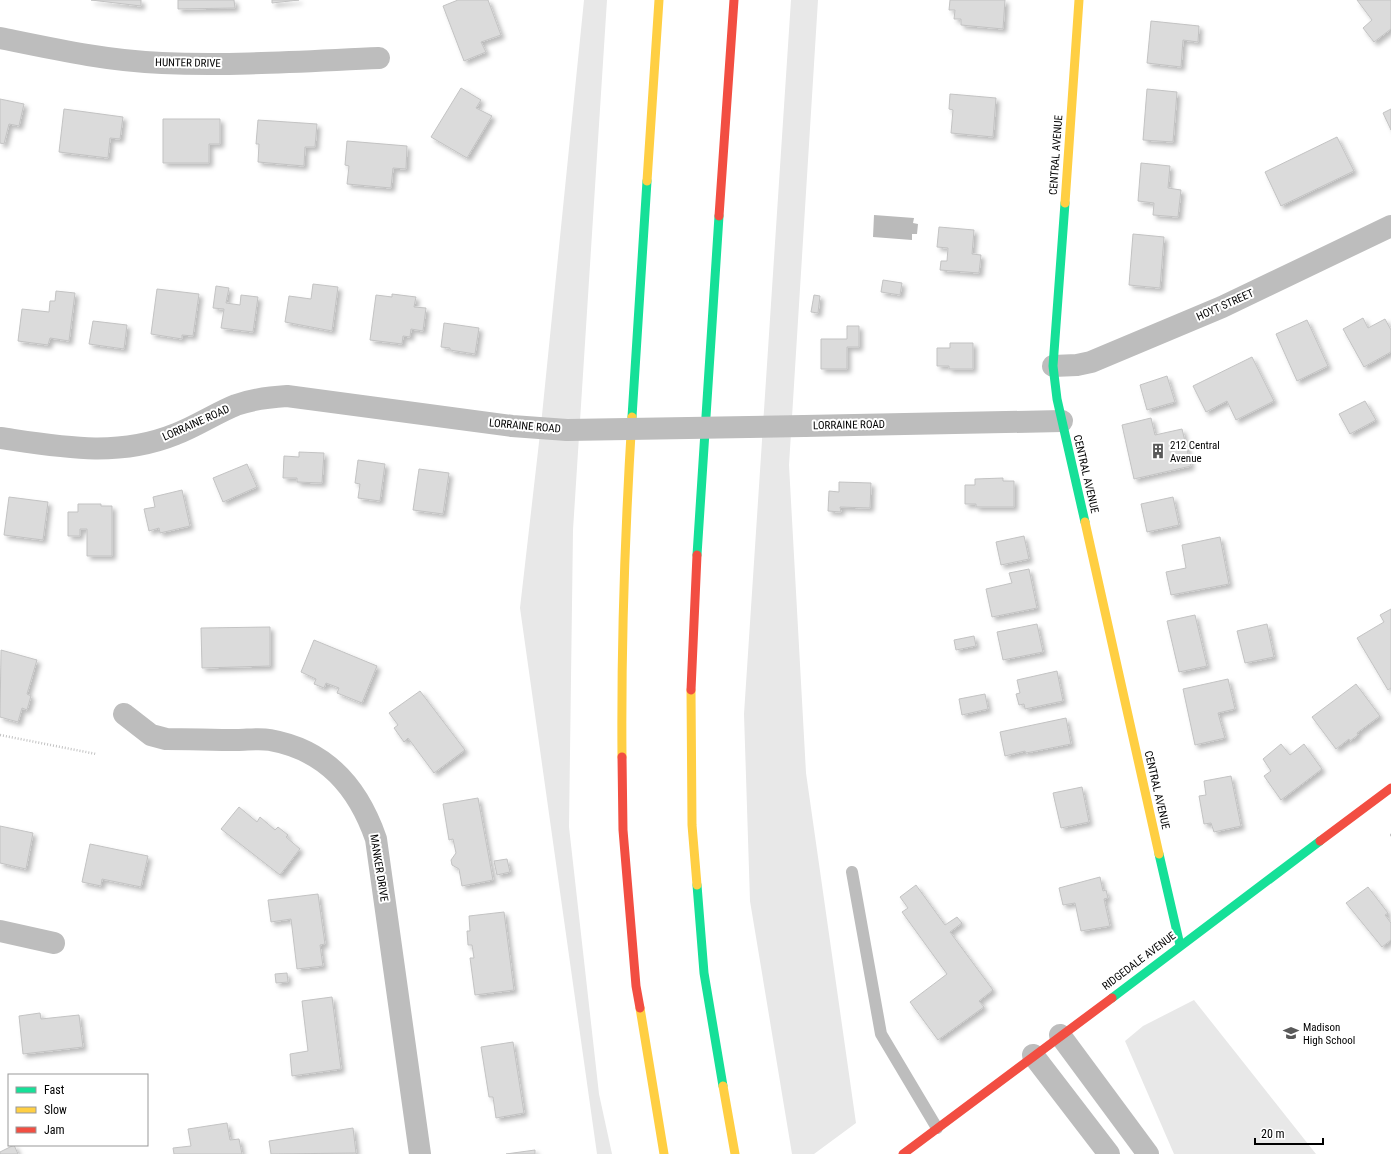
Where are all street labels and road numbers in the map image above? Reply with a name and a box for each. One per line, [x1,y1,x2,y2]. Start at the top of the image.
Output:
street label: HUNTER DRIVE [155,56,221,70]
street label: CENTRAL AVENUE [1047,114,1065,195]
street label: HOYT STREET [1194,287,1256,323]
street label: LORRAINE ROAD [160,402,232,444]
street label: LORRAINE ROAD [489,416,561,436]
street label: LORRAINE ROAD [813,418,885,432]
street label: CENTRAL AVENUE [1071,434,1101,515]
street label: CENTRAL AVENUE [1142,750,1172,831]
street label: MANKER DRIVE [367,833,391,903]
street label: RIDGEDALE AVENUE [1100,929,1179,993]

